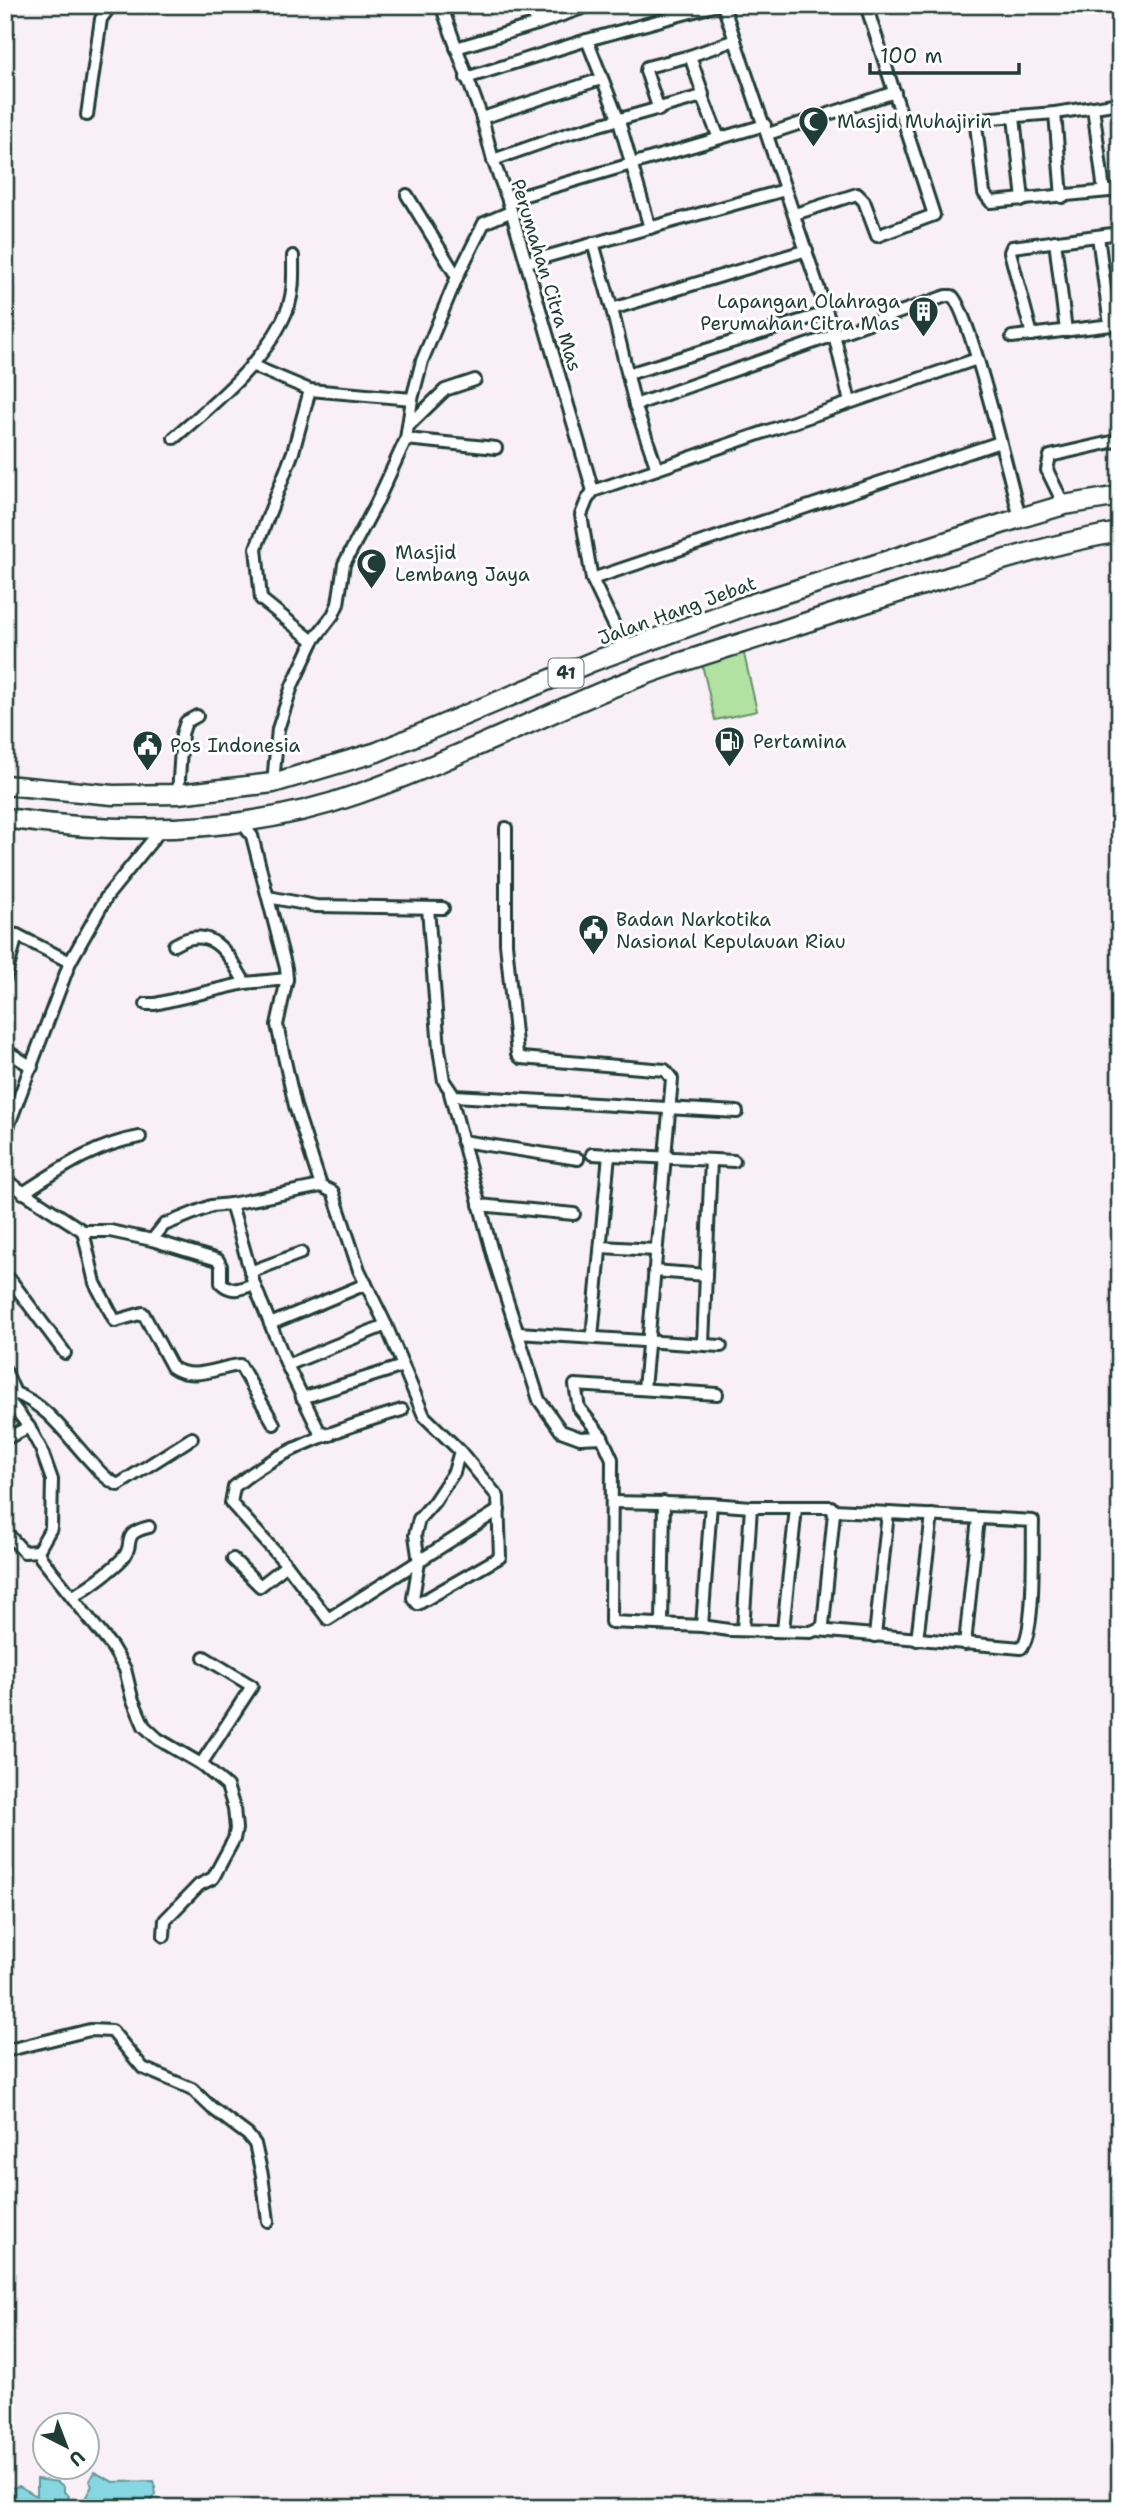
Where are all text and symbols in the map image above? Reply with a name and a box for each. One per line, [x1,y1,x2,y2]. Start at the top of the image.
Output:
scale bar [870,32,1018,76]
text: 100 m [880,42,943,70]
mosque icon: Masjid Muhajirin [797,104,831,148]
place label: Masjid Muhajirin [837,109,992,134]
street label: Perumahan Citra Mas [505,176,588,374]
place label: Lapangan Olahraga Perumahan Citra Mas [700,289,900,336]
building icon: Lapangan Olahraga Perumahan Citra Mas [906,295,940,339]
place label: Masjid Lembang Jaya [395,540,530,587]
mosque icon: Masjid Lembang Jaya [355,546,389,590]
street label: Jalan Hang Jebat [595,570,760,651]
road number: 41 [548,658,584,688]
fuel station icon: Pertamina [713,724,747,768]
public building icon: Pos Indonesia [130,728,164,772]
place label: Pertamina [753,729,847,754]
place label: Pos Indonesia [170,733,301,758]
place label: Badan Narkotika Nasional Kepulauan Riau [616,907,846,954]
public building icon: Badan Narkotika Nasional Kepulauan Riau [576,913,610,957]
north arrow [32,2412,102,2482]
text: U [64,2445,90,2472]

